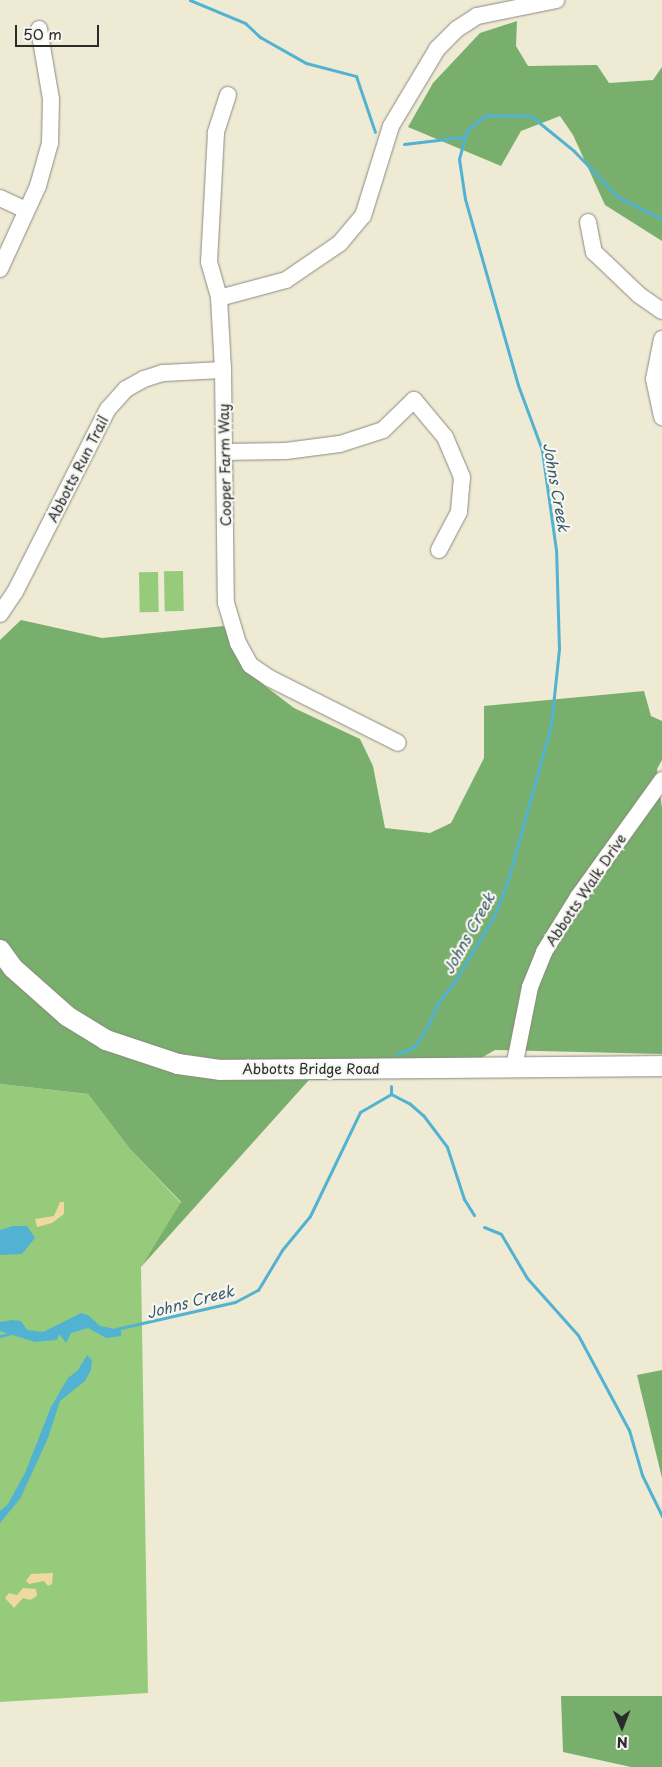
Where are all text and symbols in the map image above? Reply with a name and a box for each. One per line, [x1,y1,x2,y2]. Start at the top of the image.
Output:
scale bar [18,15,101,47]
text: 50 m [23,22,62,45]
street label: Cooper Farm Way [216,404,234,526]
street label: Abbotts Run Trail [43,412,113,526]
water label: Johns Creek [540,441,574,533]
street label: Abbotts Walk Drive [542,830,630,950]
water label: Johns Creek [438,889,498,977]
street label: Abbotts Bridge Road [242,1061,380,1077]
water label: Johns Creek [144,1281,236,1321]
north arrow [597,1702,647,1752]
text: N [617,1732,628,1753]

